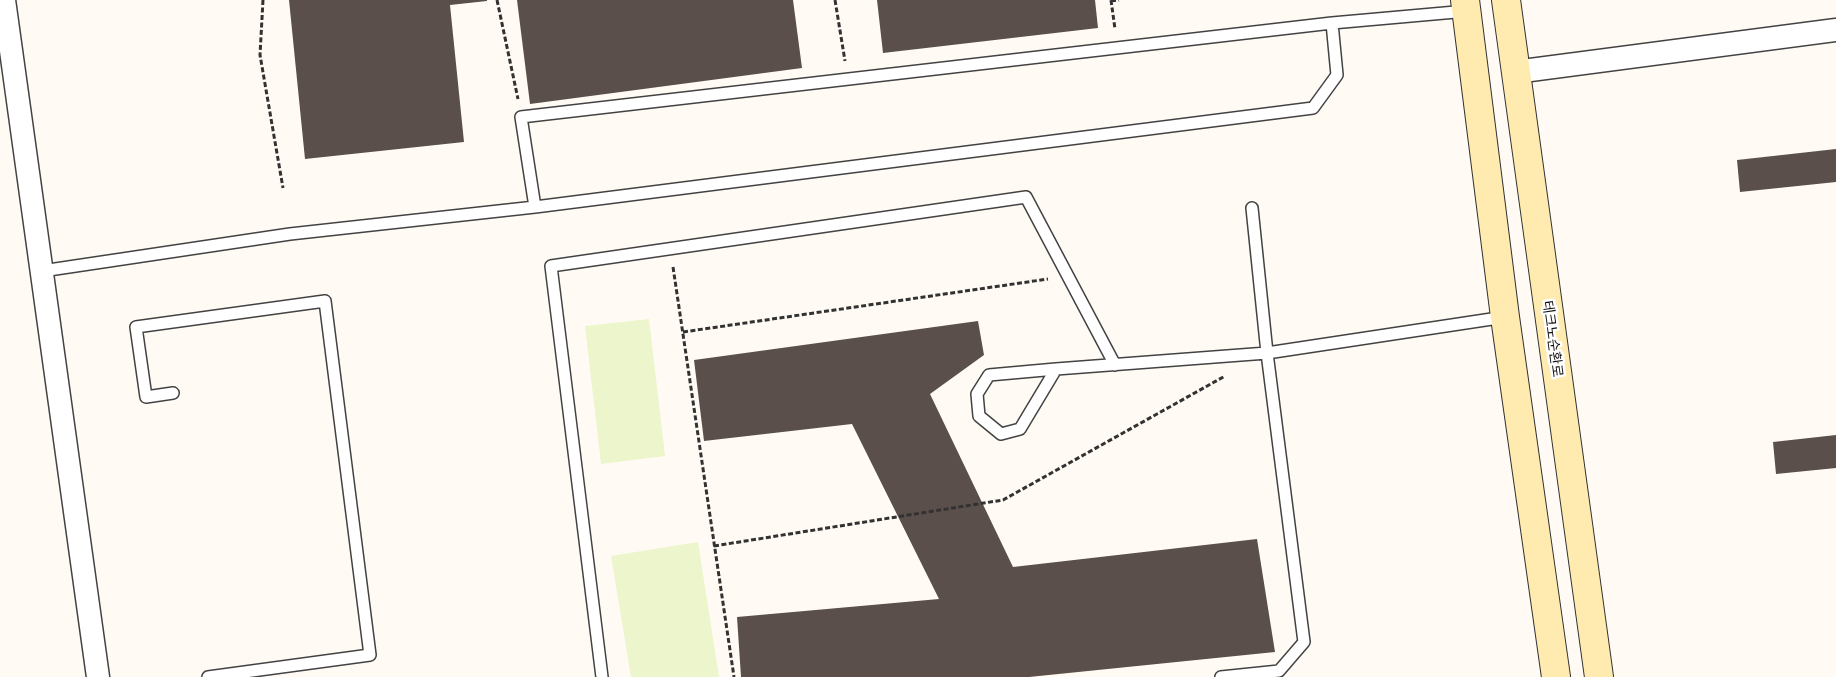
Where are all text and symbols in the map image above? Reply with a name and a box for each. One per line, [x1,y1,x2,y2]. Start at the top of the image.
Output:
street label: 테크노순환로 [1538,300,1566,378]

